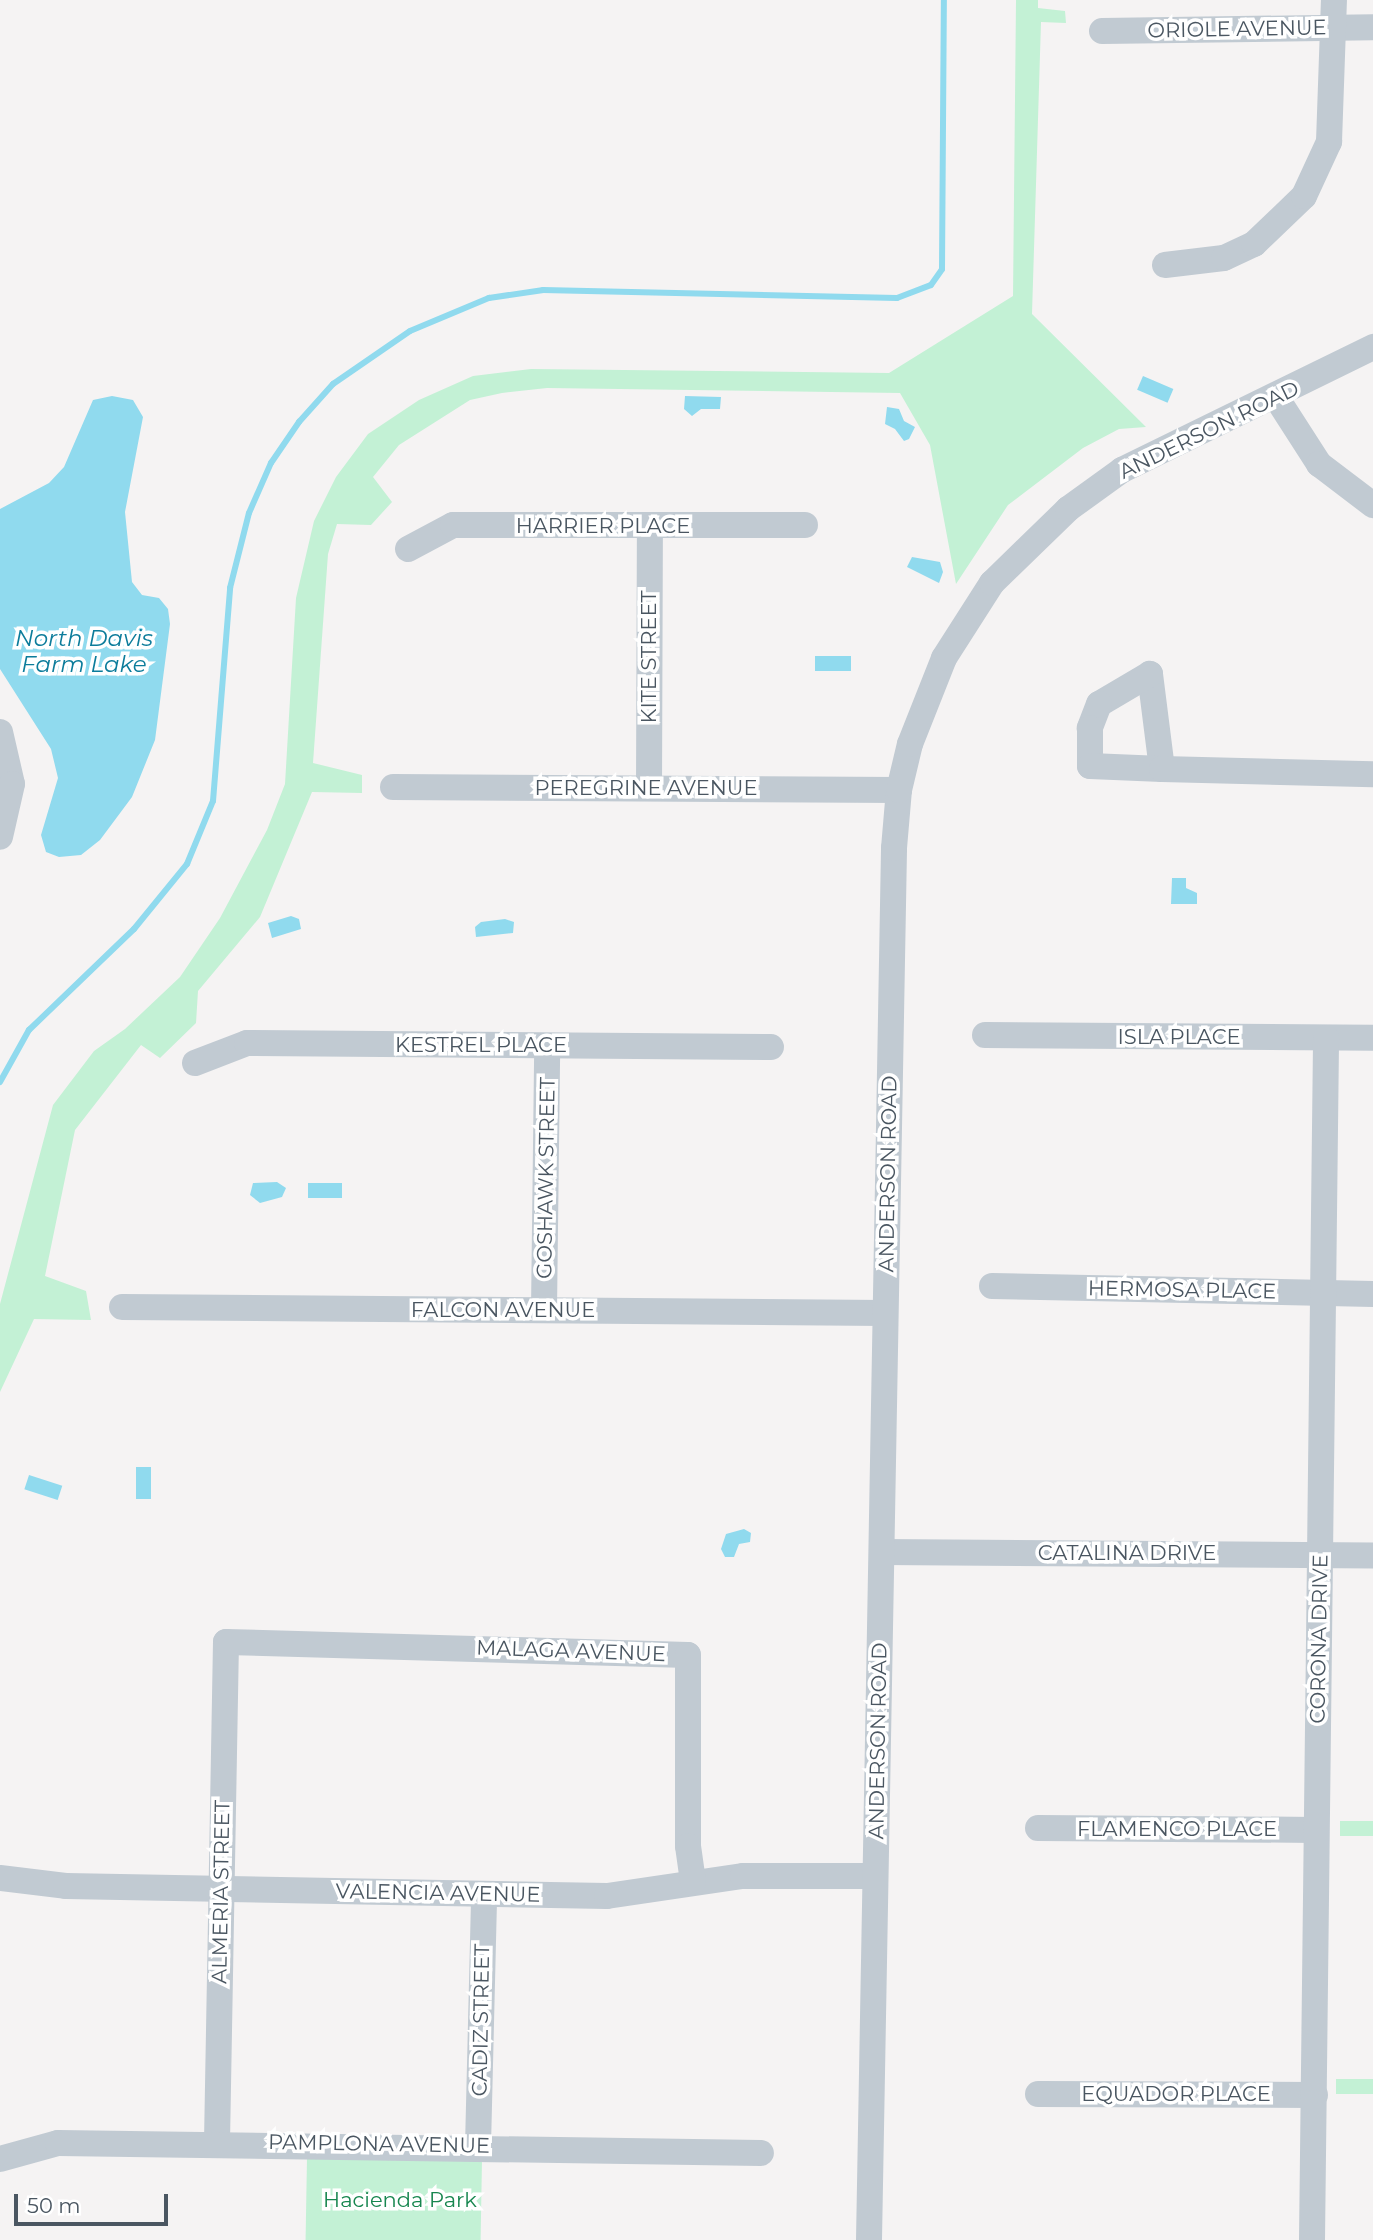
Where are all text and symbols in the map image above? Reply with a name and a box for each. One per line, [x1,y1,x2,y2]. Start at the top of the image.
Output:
street label: ORIOLE AVENUE [1147,15,1327,43]
street label: ANDERSON ROAD [1115,376,1303,484]
street label: HARRIER PLACE [516,513,690,539]
street label: KITE STREET [636,591,662,723]
water label: North Davis Farm Lake [15,624,153,678]
street label: PEREGRINE AVENUE [535,775,757,801]
street label: ISLA PLACE [1117,1024,1241,1050]
street label: KESTREL PLACE [395,1032,567,1058]
street label: ANDERSON ROAD [874,1075,902,1273]
street label: GOSHAWK STREET [532,1077,560,1279]
street label: HERMOSA PLACE [1088,1276,1276,1304]
street label: FALCON AVENUE [411,1297,595,1323]
street label: CATALINA DRIVE [1038,1540,1216,1566]
street label: CORONA DRIVE [1305,1554,1333,1724]
street label: MALAGA AVENUE [476,1635,666,1667]
street label: ANDERSON ROAD [864,1642,892,1840]
street label: ALMERIA STREET [207,1800,235,1984]
street label: FLAMENCO PLACE [1077,1816,1277,1842]
street label: VALENCIA AVENUE [335,1879,541,1907]
street label: CADIZ STREET [467,1944,495,2096]
street label: EQUADOR PLACE [1081,2081,1271,2107]
street label: PAMPLONA AVENUE [268,2129,490,2159]
scale bar [18,2180,172,2224]
park label: Hacienda Park [323,2187,477,2213]
text: 50 m [27,2193,81,2218]

